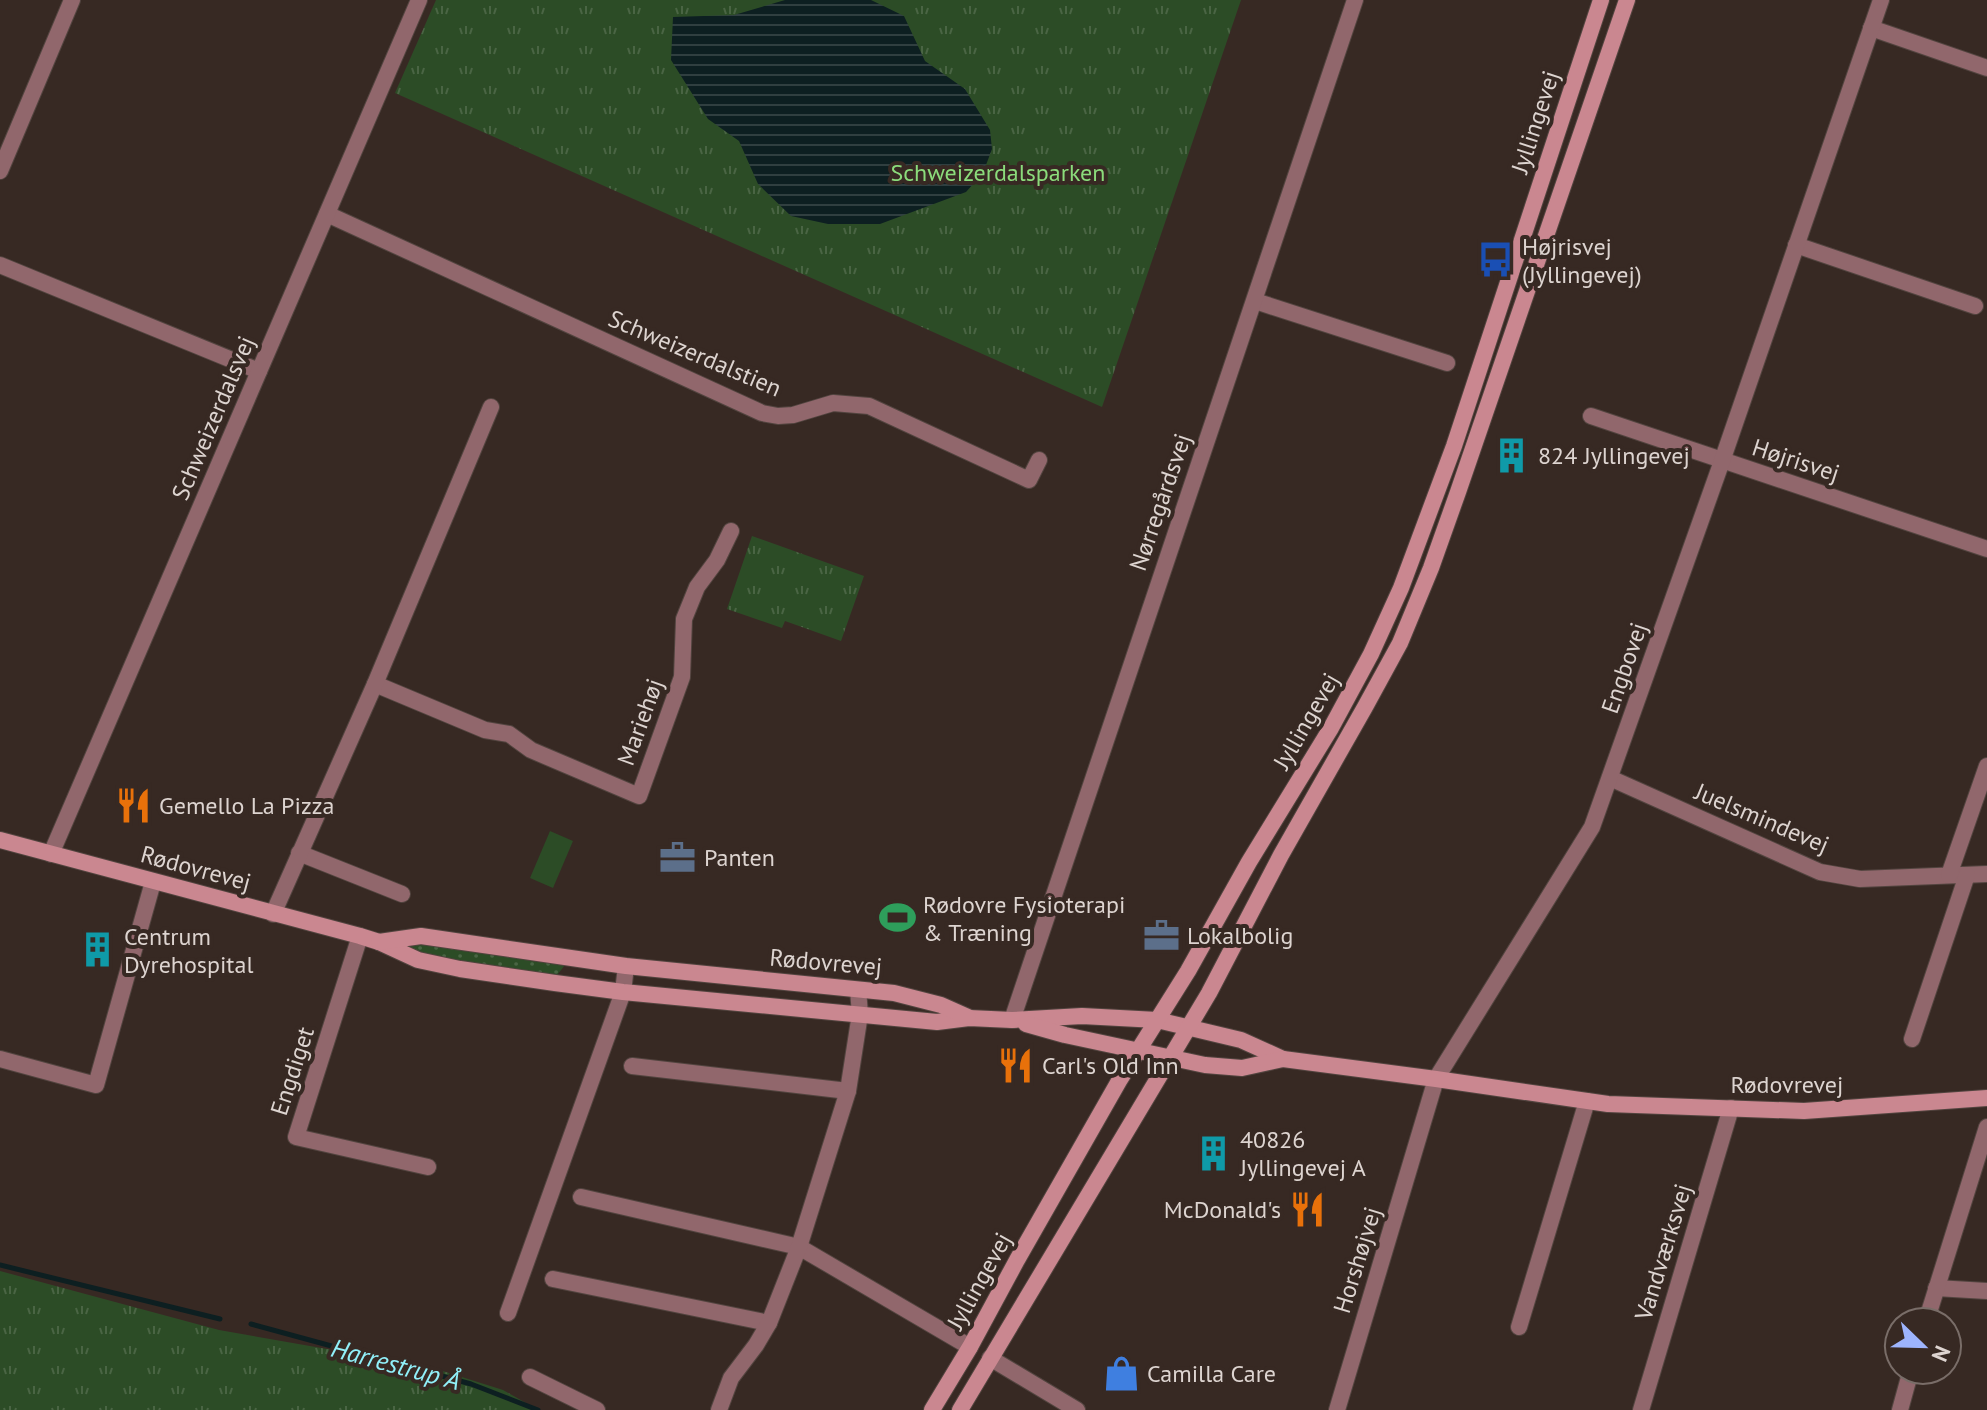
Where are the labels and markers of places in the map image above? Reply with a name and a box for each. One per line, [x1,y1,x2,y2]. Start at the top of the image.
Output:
place label: Højrisvej (Jyllingevej) [1522,231,1642,290]
bus stop icon: Højrisvej (Jyllingevej) [1477,241,1515,279]
building icon: 824 Jyllingevej [1493,436,1531,474]
place label: 824 Jyllingevej [1538,440,1690,471]
restaurant icon: Gemello La Pizza [114,786,152,824]
place label: Gemello La Pizza [159,790,334,821]
office icon: Panten [659,838,697,876]
place label: Panten [704,842,775,873]
place label: Rødovre Fysioterapi & Træning [923,889,1125,948]
sports icon: Rødovre Fysioterapi & Træning [878,899,916,937]
office icon: Lokalbolig [1142,916,1180,954]
place label: Lokalbolig [1187,920,1293,951]
place label: Centrum Dyrehospital [124,921,253,980]
building icon: Centrum Dyrehospital [79,931,117,969]
restaurant icon: Carl's Old Inn [997,1046,1035,1084]
place label: Carl's Old Inn [1042,1050,1179,1081]
place label: 40826 Jyllingevej A [1239,1124,1366,1183]
building icon: 40826 Jyllingevej A [1195,1134,1233,1172]
restaurant icon: McDonald's [1288,1190,1326,1228]
place label: McDonald's [1164,1194,1281,1225]
shop icon: Camilla Care [1102,1354,1140,1392]
place label: Camilla Care [1147,1358,1276,1389]

